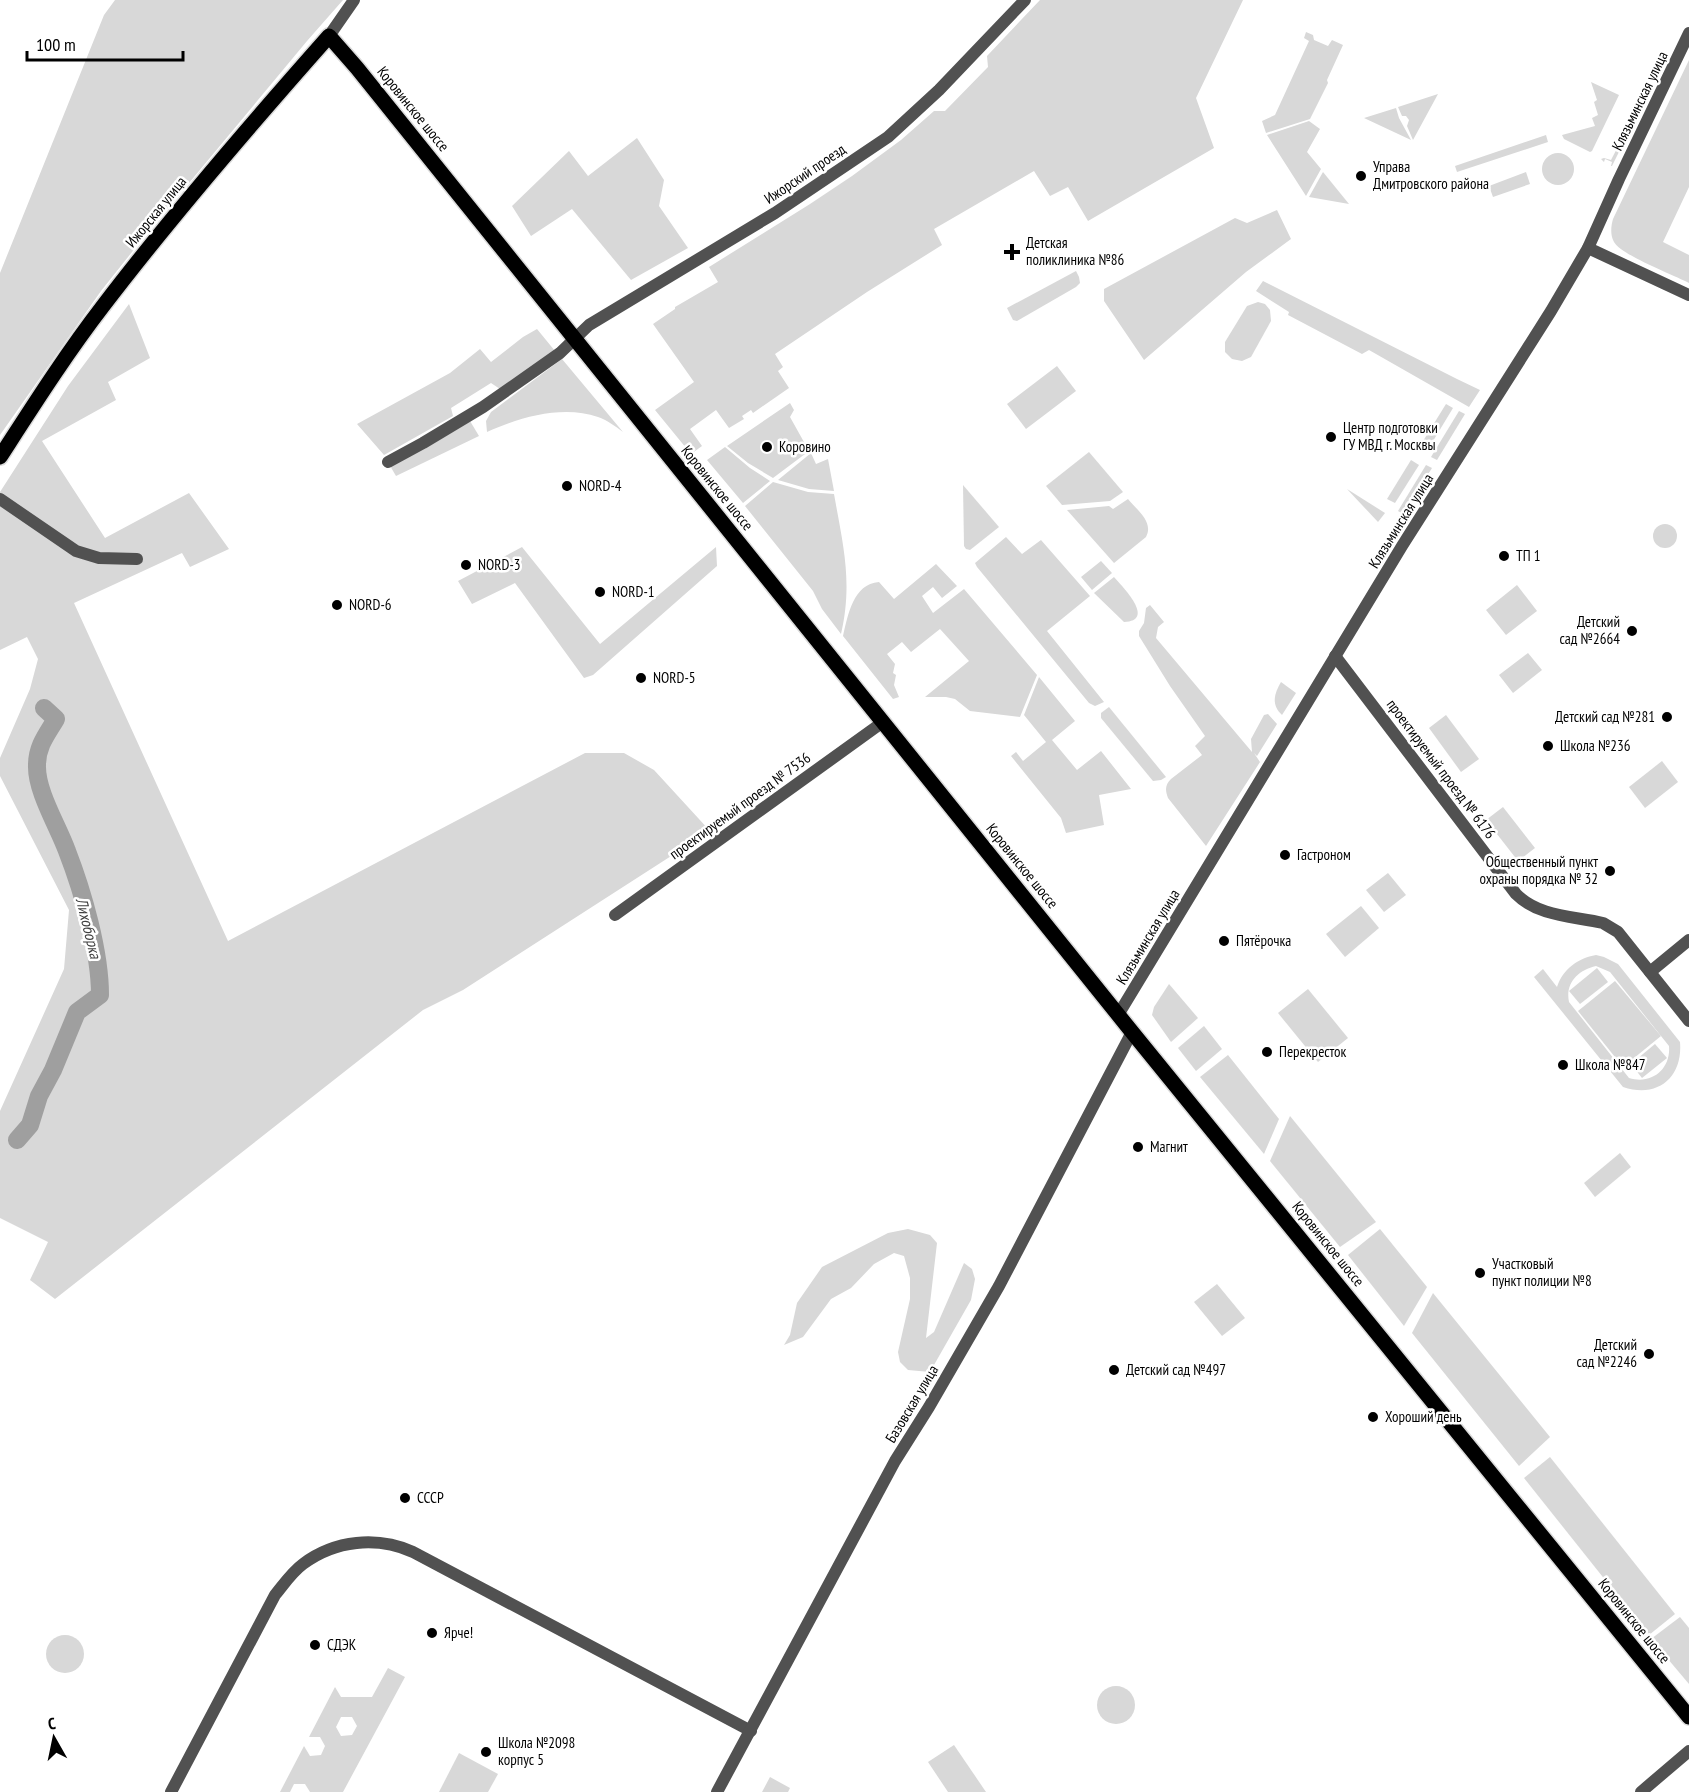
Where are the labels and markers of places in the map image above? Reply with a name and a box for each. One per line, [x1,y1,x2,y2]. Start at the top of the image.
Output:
place label: Управа Дмитровского района [1373,157,1489,193]
marker: Управа Дмитровского района [1354,169,1368,183]
place label: Детская поликлиника №86 [1026,233,1125,269]
marker: Детская поликлиника №86 [1003,243,1021,261]
place label: Центр подготовки ГУ МВД г. Москвы [1343,418,1438,454]
marker: Центр подготовки ГУ МВД г. Москвы [1324,430,1338,444]
place label: Коровино [779,437,831,456]
marker: Коровино [760,440,774,454]
place label: NORD-4 [579,476,622,495]
marker: NORD-4 [560,479,574,493]
place label: ТП 1 [1516,546,1541,565]
marker: ТП 1 [1497,549,1511,563]
place label: NORD-3 [478,555,521,574]
marker: NORD-3 [459,558,473,572]
place label: NORD-1 [612,582,655,601]
marker: NORD-1 [593,585,607,599]
place label: NORD-6 [349,595,392,614]
marker: NORD-6 [330,598,344,612]
place label: Детский сад №2664 [1560,612,1620,648]
marker: Детский сад №2664 [1625,624,1639,638]
place label: NORD-5 [653,668,696,687]
marker: NORD-5 [634,671,648,685]
place label: Детский сад №281 [1555,707,1655,726]
marker: Детский сад №281 [1660,710,1674,724]
place label: Школа №236 [1560,736,1631,755]
marker: Школа №236 [1541,739,1555,753]
place label: Гастроном [1297,845,1351,864]
marker: Гастроном [1278,848,1292,862]
place label: Общественный пункт охраны порядка № 32 [1479,852,1598,888]
marker: Общественный пункт охраны порядка № 32 [1603,864,1617,878]
place label: Пятёрочка [1236,931,1291,950]
marker: Пятёрочка [1217,934,1231,948]
place label: Перекресток [1279,1042,1347,1061]
marker: Перекресток [1260,1045,1274,1059]
place label: Школа №847 [1575,1055,1646,1074]
marker: Школа №847 [1556,1058,1570,1072]
place label: Магнит [1150,1137,1188,1156]
marker: Магнит [1131,1140,1145,1154]
place label: Участковый пункт полиции №8 [1492,1254,1592,1290]
marker: Участковый пункт полиции №8 [1473,1266,1487,1280]
place label: Детский сад №2246 [1577,1335,1637,1371]
marker: Детский сад №2246 [1642,1347,1656,1361]
place label: Детский сад №497 [1126,1360,1226,1379]
marker: Детский сад №497 [1107,1363,1121,1377]
place label: Хороший день [1385,1407,1462,1426]
marker: Хороший день [1366,1410,1380,1424]
place label: СССР [417,1488,444,1507]
marker: СССР [398,1491,412,1505]
place label: Ярче! [444,1623,473,1642]
marker: Ярче! [425,1626,439,1640]
place label: СДЭК [327,1635,357,1654]
marker: СДЭК [308,1638,322,1652]
place label: Школа №2098 корпус 5 [498,1733,575,1769]
marker: Школа №2098 корпус 5 [479,1745,493,1759]

